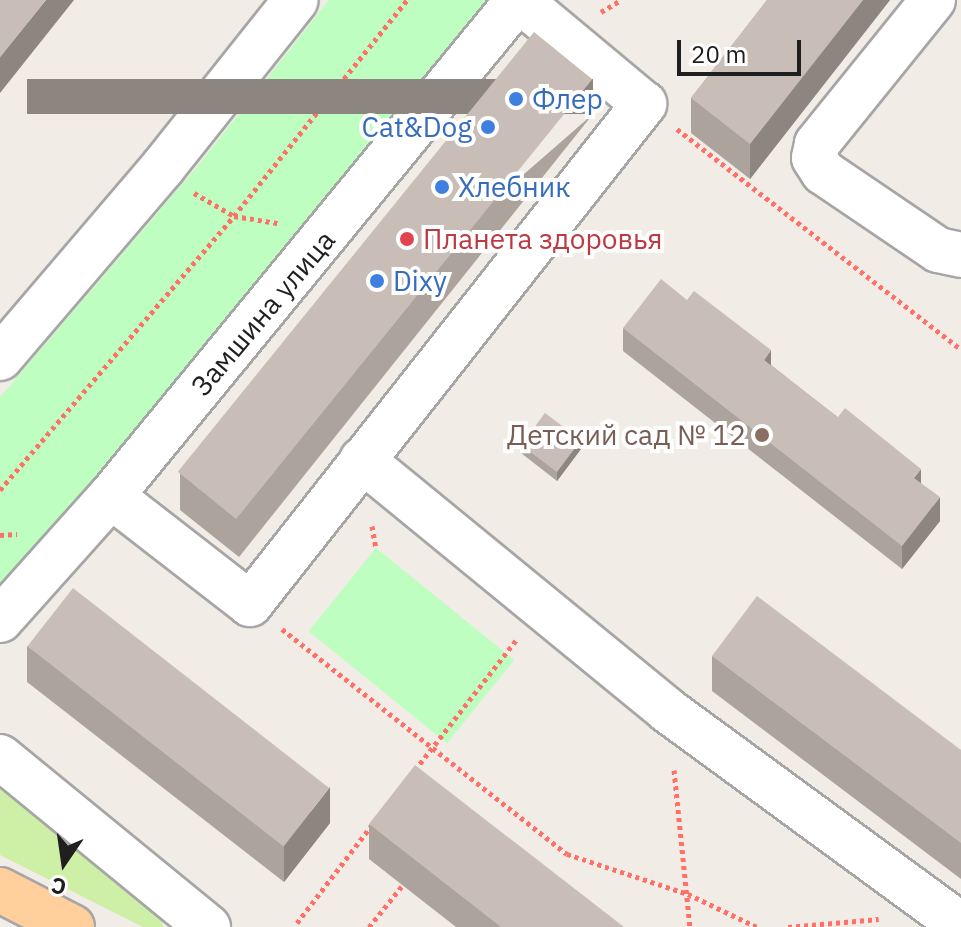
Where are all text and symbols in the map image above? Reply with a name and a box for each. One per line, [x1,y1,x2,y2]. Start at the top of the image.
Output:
scale bar [681,24,805,74]
text: 20 m [691,38,746,70]
place label: Флер [532,82,603,116]
marker: Флер [507,90,525,108]
place label: Cat&Dog [362,110,472,144]
marker: Cat&Dog [479,118,497,136]
place label: Хлебник [458,170,571,204]
marker: Хлебник [433,178,451,196]
place label: Планета здоровья [423,222,663,256]
street label: Замшина улица [184,224,342,402]
marker: Планета здоровья [398,230,416,248]
place label: Dixy [393,264,447,298]
marker: Dixy [368,272,386,290]
place label: Детский сад № 12 [507,418,746,452]
marker: Детский сад № 12 [753,426,771,444]
north arrow [24,823,104,903]
text: С [48,871,69,903]

